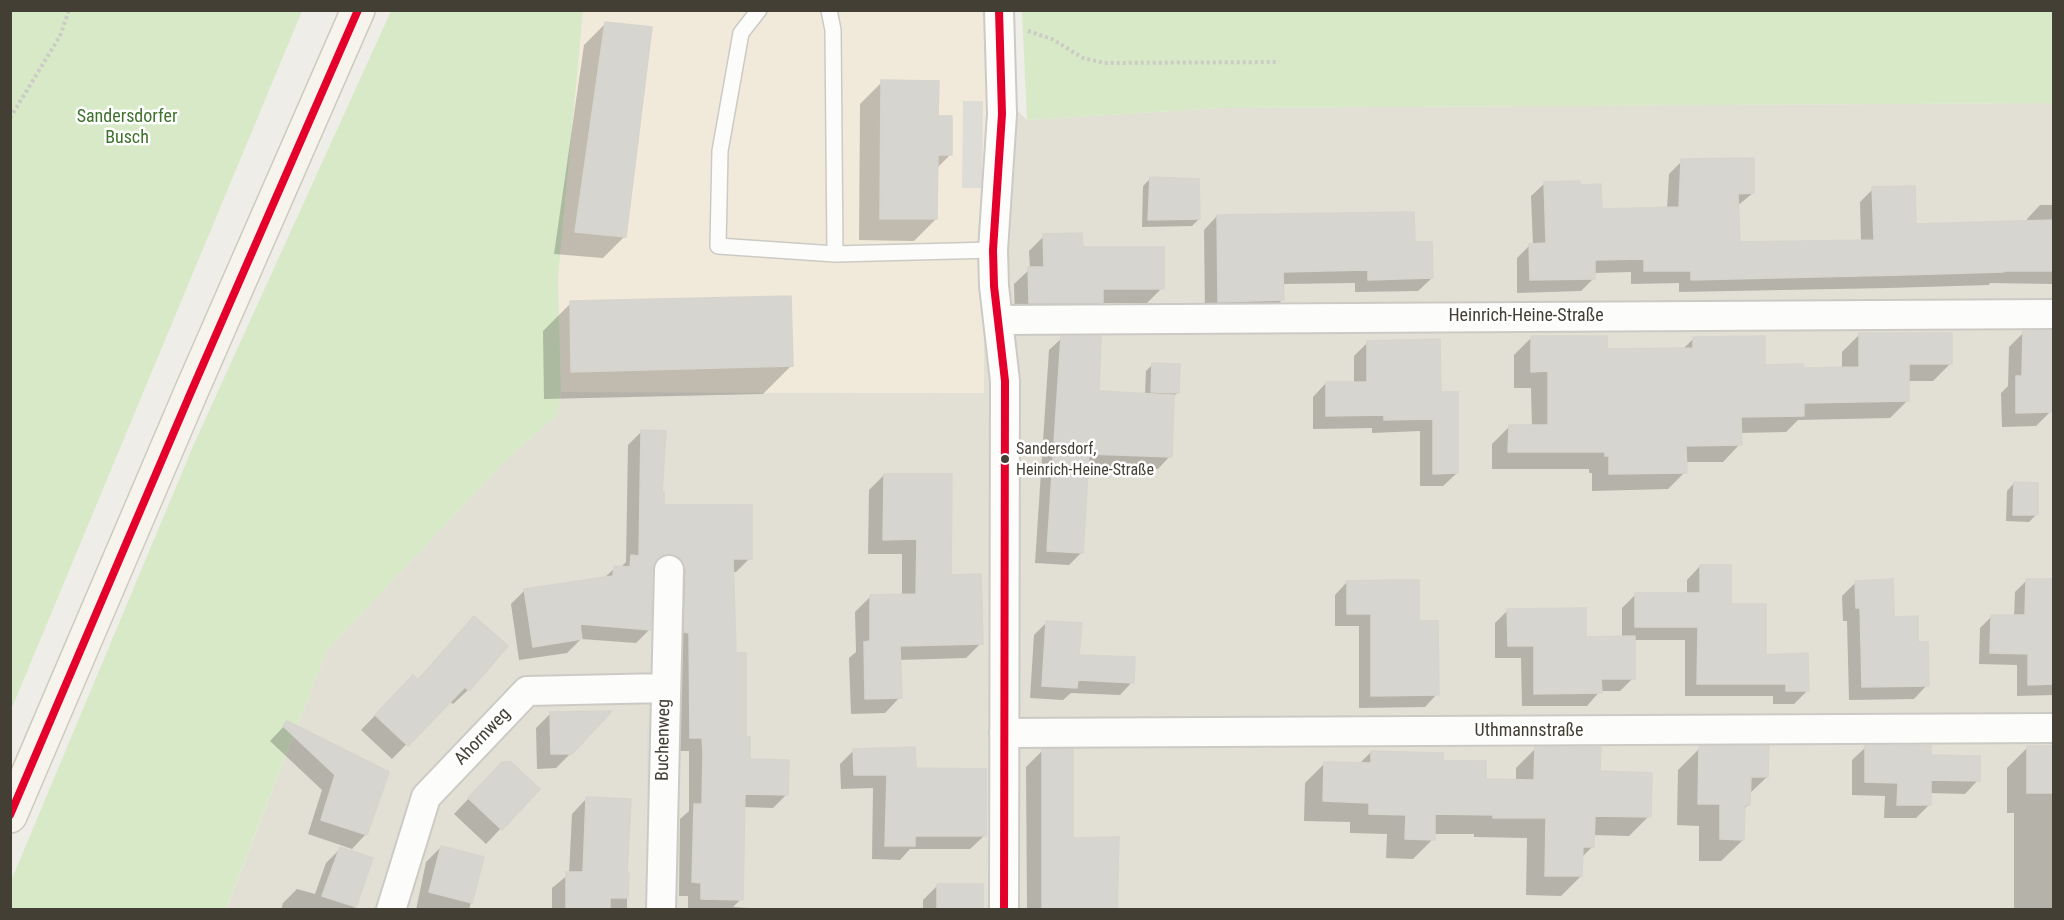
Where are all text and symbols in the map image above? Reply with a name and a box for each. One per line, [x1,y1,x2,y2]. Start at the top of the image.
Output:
park label: Sandersdorfer Busch [77,106,177,148]
street label: Heinrich-Heine-Straße [1448,305,1604,327]
place label: Sandersdorf, Heinrich-Heine-Straße [1016,440,1154,478]
marker: Sandersdorf, Heinrich-Heine-Straße [999,453,1011,465]
street label: Buchenweg [652,699,676,781]
street label: Ahornweg [450,704,516,770]
street label: Uthmannstraße [1475,720,1583,742]

